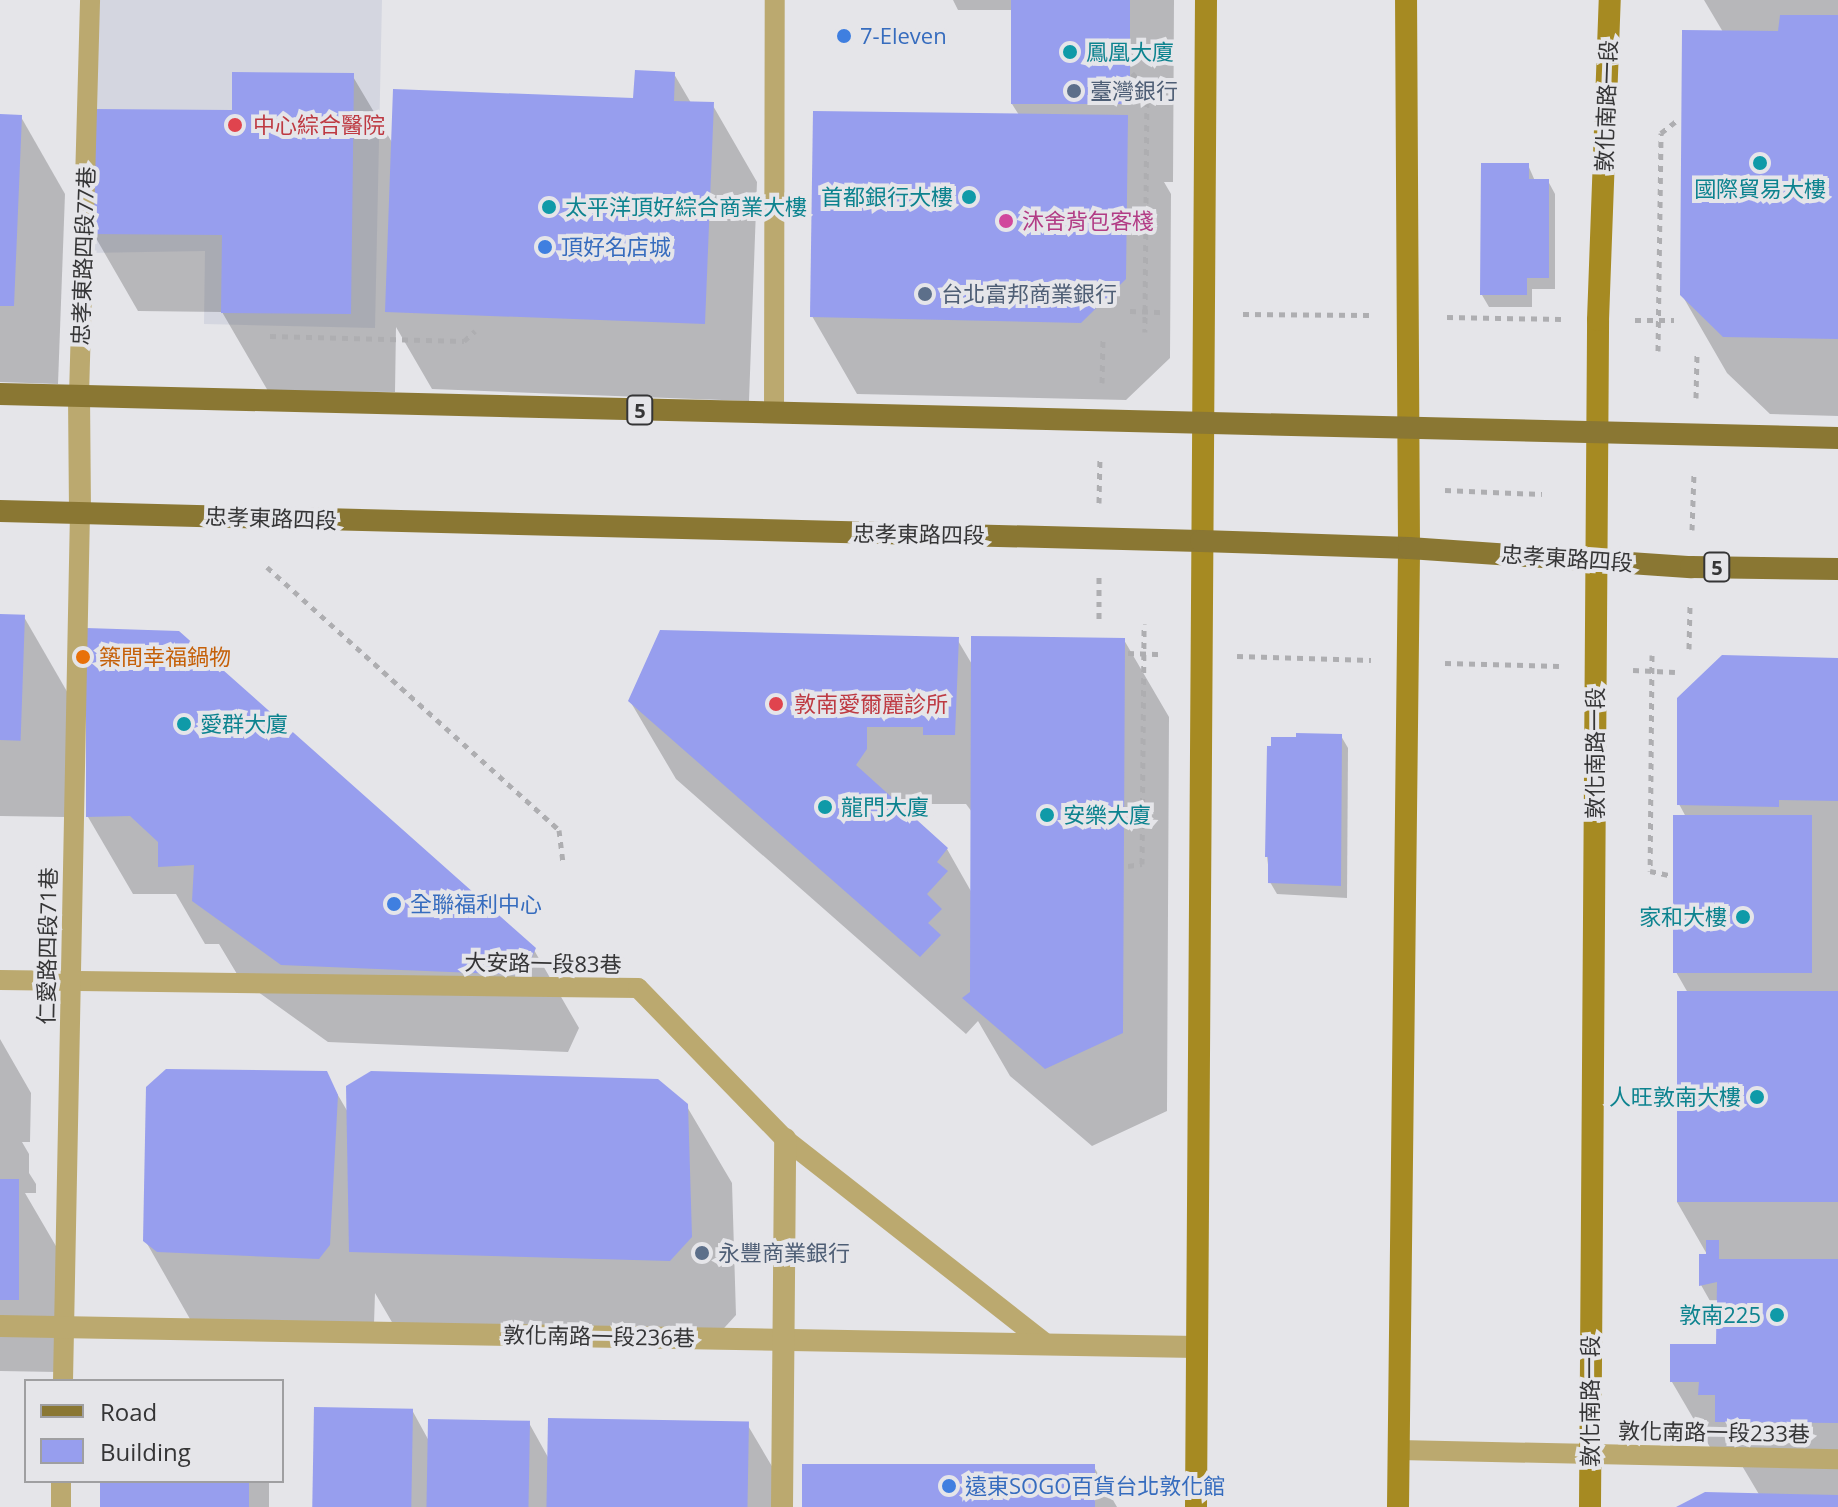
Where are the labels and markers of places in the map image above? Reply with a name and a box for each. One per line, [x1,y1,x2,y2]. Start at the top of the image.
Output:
place label: 7-Eleven [860,23,947,49]
marker: 7-Eleven [835,27,853,45]
place label: 鳳凰大廈 [1086,39,1174,65]
marker: 鳳凰大廈 [1061,43,1079,61]
place label: 臺灣銀行 [1090,78,1178,104]
marker: 臺灣銀行 [1065,82,1083,100]
place label: 中心綜合醫院 [253,112,385,138]
marker: 中心綜合醫院 [224,114,246,136]
marker: 國際貿易大樓 [1751,154,1769,172]
place label: 國際貿易大樓 [1694,176,1826,202]
place label: 首都銀行大樓 [821,184,953,210]
marker: 首都銀行大樓 [960,188,978,206]
place label: 太平洋頂好綜合商業大樓 [565,194,807,220]
marker: 太平洋頂好綜合商業大樓 [540,198,558,216]
place label: 沐舍背包客棧 [1022,208,1154,234]
marker: 沐舍背包客棧 [997,212,1015,230]
place label: 頂好名店城 [561,234,671,260]
marker: 頂好名店城 [536,238,554,256]
place label: 台北富邦商業銀行 [941,281,1117,307]
marker: 台北富邦商業銀行 [916,285,934,303]
place label: 築間幸福鍋物 [99,644,231,670]
marker: 築間幸福鍋物 [74,648,92,666]
place label: 敦南愛爾麗診所 [794,691,948,717]
marker: 敦南愛爾麗診所 [765,693,787,715]
place label: 愛群大廈 [200,711,288,737]
marker: 愛群大廈 [175,715,193,733]
place label: 龍門大廈 [841,794,929,820]
marker: 龍門大廈 [816,798,834,816]
place label: 安樂大廈 [1063,802,1151,828]
marker: 安樂大廈 [1038,806,1056,824]
place label: 全聯福利中心 [410,891,542,917]
marker: 全聯福利中心 [385,895,403,913]
place label: 家和大樓 [1639,904,1727,930]
marker: 家和大樓 [1734,908,1752,926]
place label: 人旺敦南大樓 [1609,1084,1741,1110]
marker: 人旺敦南大樓 [1748,1088,1766,1106]
place label: 永豐商業銀行 [718,1240,850,1266]
marker: 永豐商業銀行 [693,1244,711,1262]
place label: 敦南225 [1679,1302,1761,1328]
marker: 敦南225 [1768,1306,1786,1324]
place label: 遠東SOGO百貨台北敦化館 [965,1473,1225,1499]
marker: 遠東SOGO百貨台北敦化館 [940,1477,958,1495]

